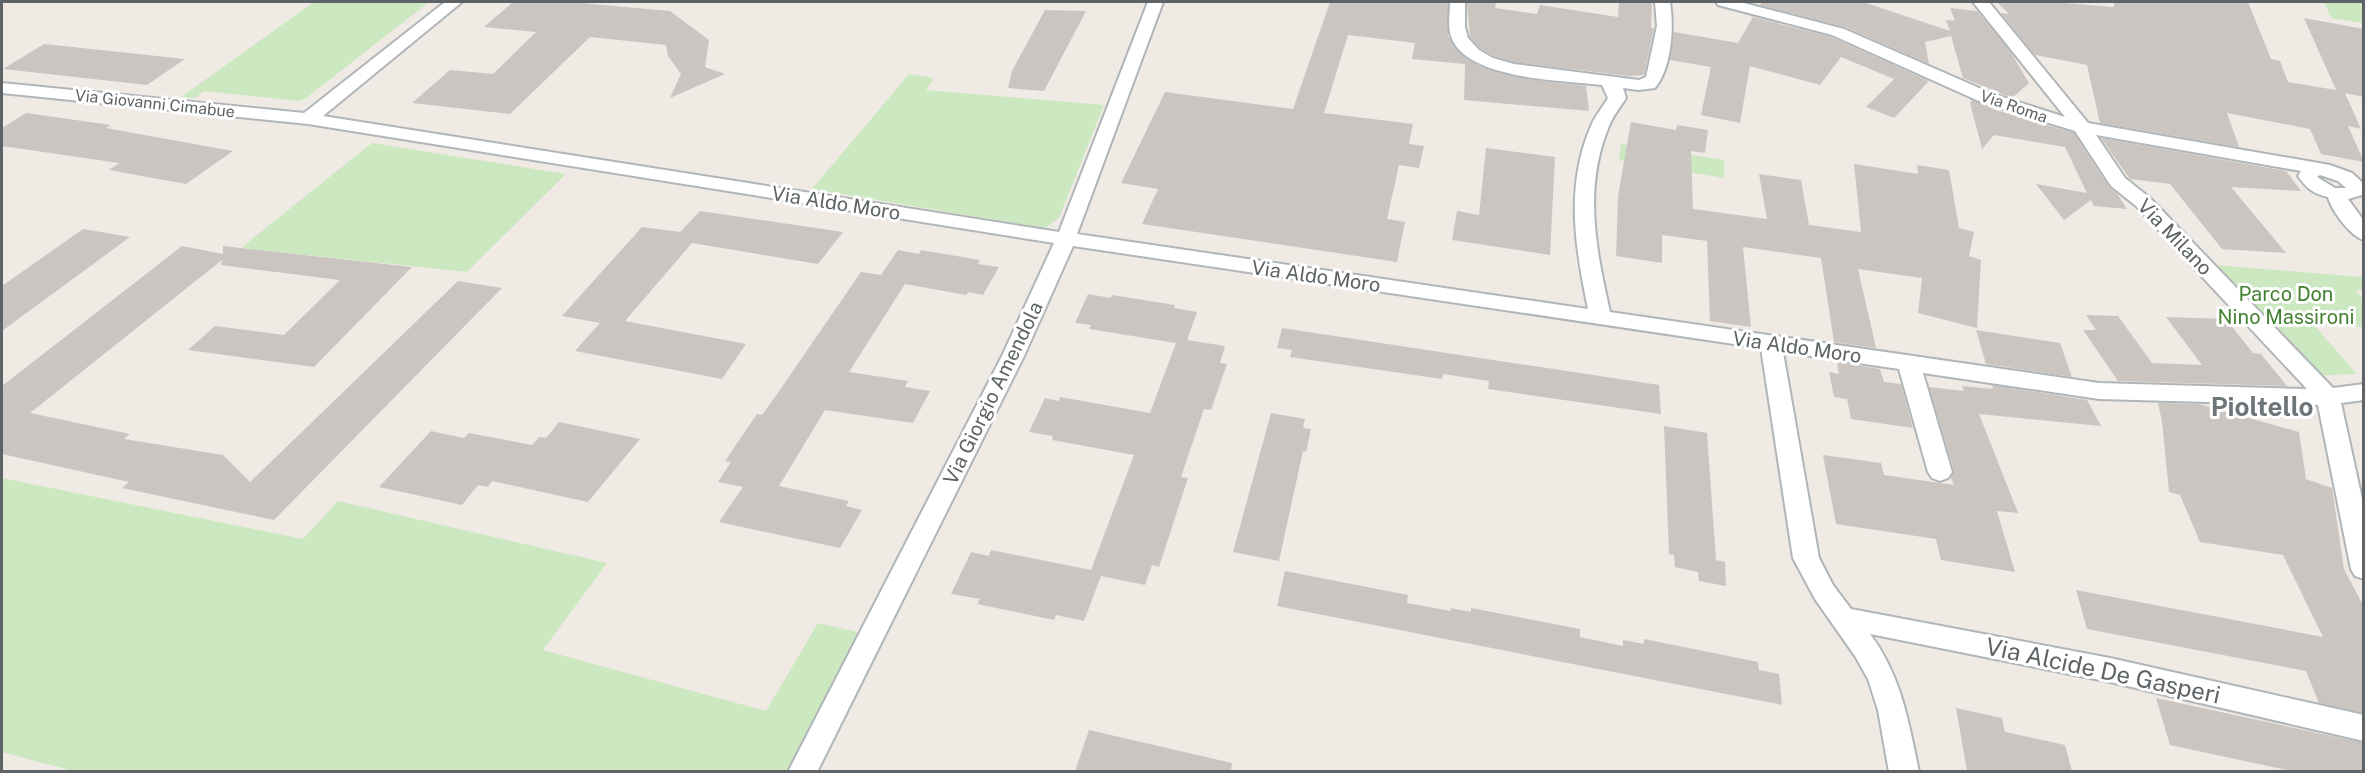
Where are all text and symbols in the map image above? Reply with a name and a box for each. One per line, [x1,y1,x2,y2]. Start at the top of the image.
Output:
street label: Via Giovanni Cimabue [74,86,236,121]
street label: Via Roma [1978,86,2050,127]
street label: Via Aldo Moro [770,181,902,225]
street label: Via Milano [2133,194,2217,280]
street label: Via Aldo Moro [1250,255,1382,297]
park label: Parco Don Nino Massironi [2217,282,2355,329]
street label: Via Giorgio Amendola [938,297,1048,489]
street label: Via Aldo Moro [1731,326,1863,368]
district label: Pioltello [2211,391,2313,422]
street label: Via Alcide De Gasperi [1983,631,2223,709]

